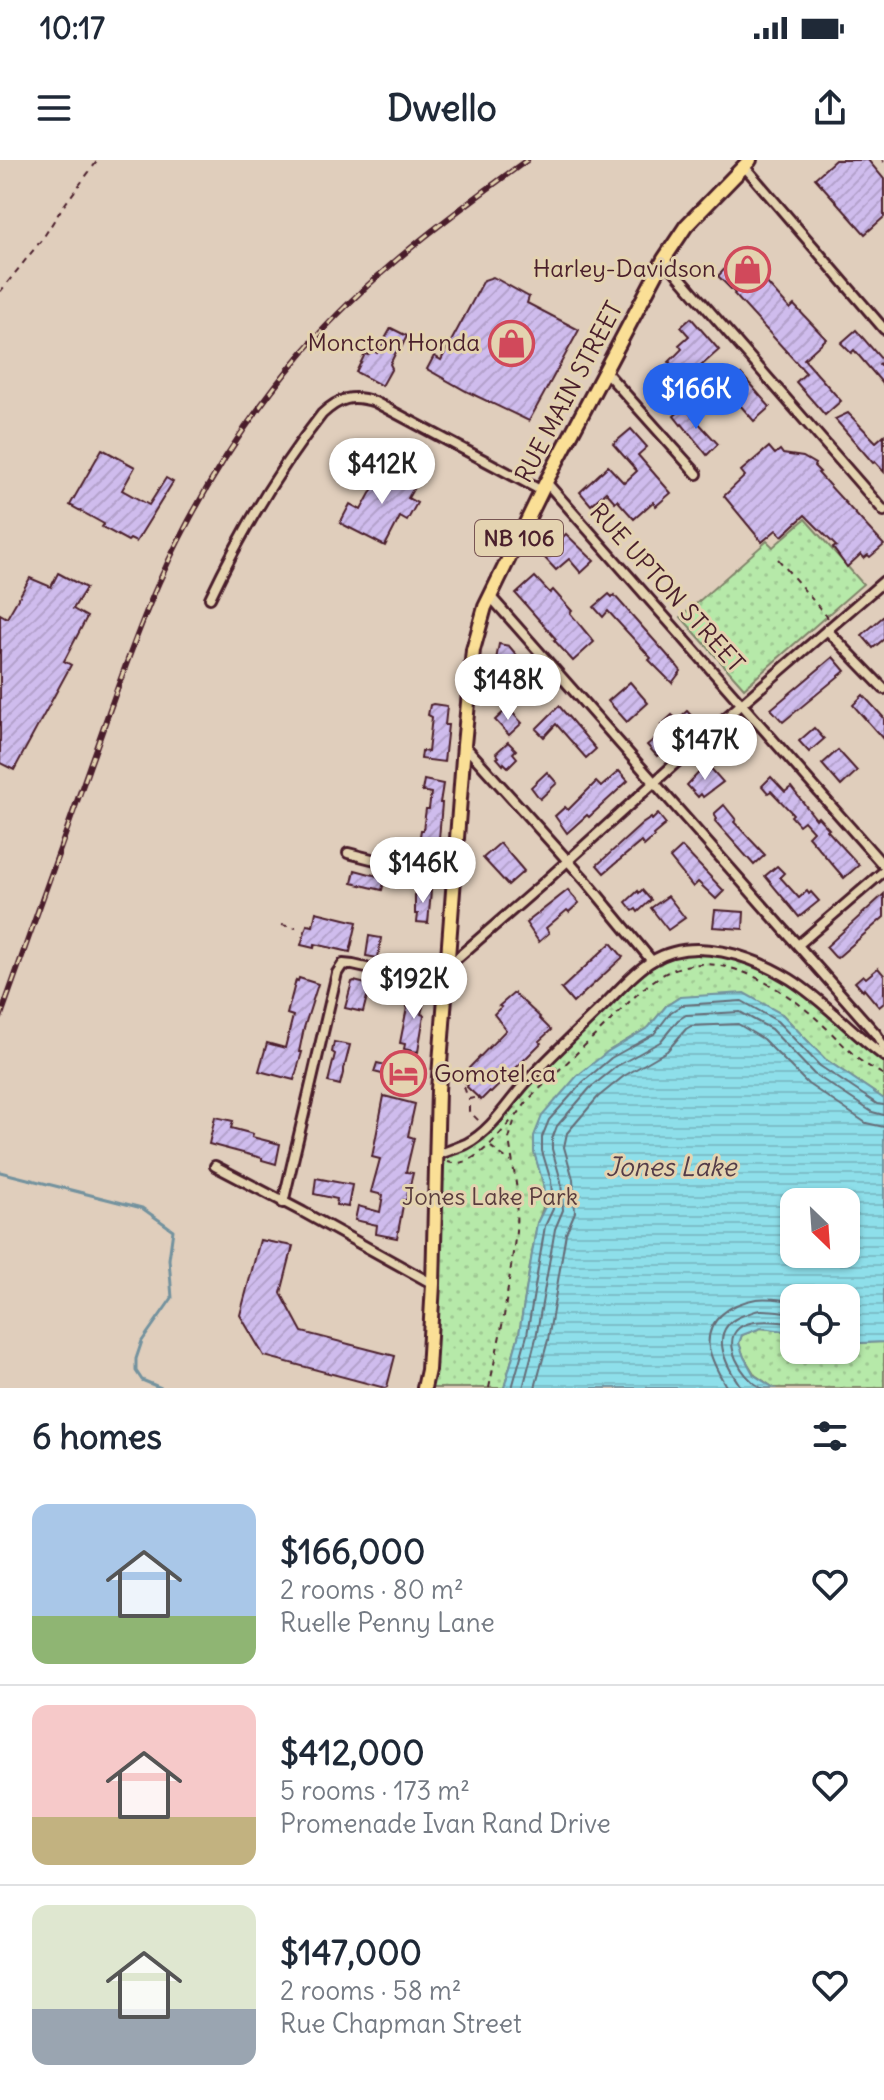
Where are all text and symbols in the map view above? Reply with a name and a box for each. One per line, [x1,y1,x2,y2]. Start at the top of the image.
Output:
text: 10:17 [40,9,105,47]
icon: menu [32,86,76,130]
text: Dwello [387,86,497,131]
icon: share [808,86,852,130]
shop icon: Harley-Davidson [723,245,771,293]
place label: Harley-Davidson [533,253,716,283]
street label: RUE MAIN STREET [508,296,629,487]
shop icon: Moncton Honda [487,319,535,367]
place label: Moncton Honda [308,327,480,357]
pin: $166K [640,363,752,431]
text: $166K [661,372,731,405]
pin: $412K [326,438,438,506]
text: $412K [347,447,417,480]
street label: RUE UPTON STREET [584,497,751,678]
road number: NB 106 [475,520,563,556]
pin: $148K [452,654,564,722]
text: $148K [473,663,543,696]
pin: $147K [649,714,761,782]
text: $147K [671,723,739,756]
pin: $146K [367,837,479,905]
text: $146K [388,846,458,879]
pin: $192K [358,953,470,1021]
text: $192K [379,962,449,995]
hotel icon: Gomotel.ca [379,1050,427,1098]
place label: Gomotel.ca [434,1058,556,1088]
water label: Jones Lake [606,1150,738,1183]
park label: Jones Lake Park [402,1181,578,1211]
north arrow [780,1188,860,1268]
map controls [780,1188,860,1364]
button: locate [780,1284,860,1364]
icon: filters [808,1414,852,1458]
text: 6 homes [32,1415,162,1458]
text: $166,000 [280,1530,425,1573]
icon: home [96,1536,192,1632]
icon: heart [808,1562,852,1606]
text: 2 rooms · 80 m² [280,1573,464,1606]
text: Ruelle Penny Lane [280,1606,495,1639]
text: $412,000 [280,1731,425,1774]
icon: home [96,1737,192,1833]
icon: heart [808,1763,852,1807]
text: 5 rooms · 173 m² [280,1774,470,1807]
text: Promenade Ivan Rand Drive [280,1807,611,1840]
text: $147,000 [280,1931,422,1974]
icon: home [96,1937,192,2033]
icon: heart [808,1963,852,2007]
text: 2 rooms · 58 m² [280,1974,461,2007]
text: Rue Chapman Street [280,2007,522,2040]

